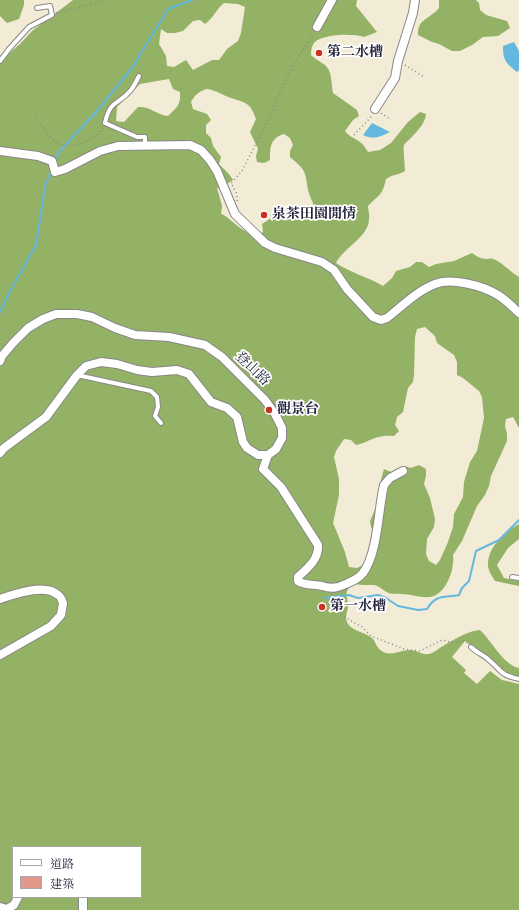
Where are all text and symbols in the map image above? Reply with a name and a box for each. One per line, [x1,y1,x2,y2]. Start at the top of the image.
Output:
place label: 第二水槽 [327,45,383,61]
marker: 第二水槽 [314,48,324,58]
place label: 泉茶田園閒情 [272,207,356,223]
marker: 泉茶田園閒情 [259,210,269,220]
street label: 登山路 [231,348,273,390]
place label: 觀景台 [277,402,319,418]
marker: 觀景台 [264,405,274,415]
place label: 第一水槽 [330,599,386,615]
marker: 第一水槽 [317,602,327,612]
legend [12,846,142,898]
text: 道路 [50,857,74,871]
text: 建築 [50,877,74,891]

